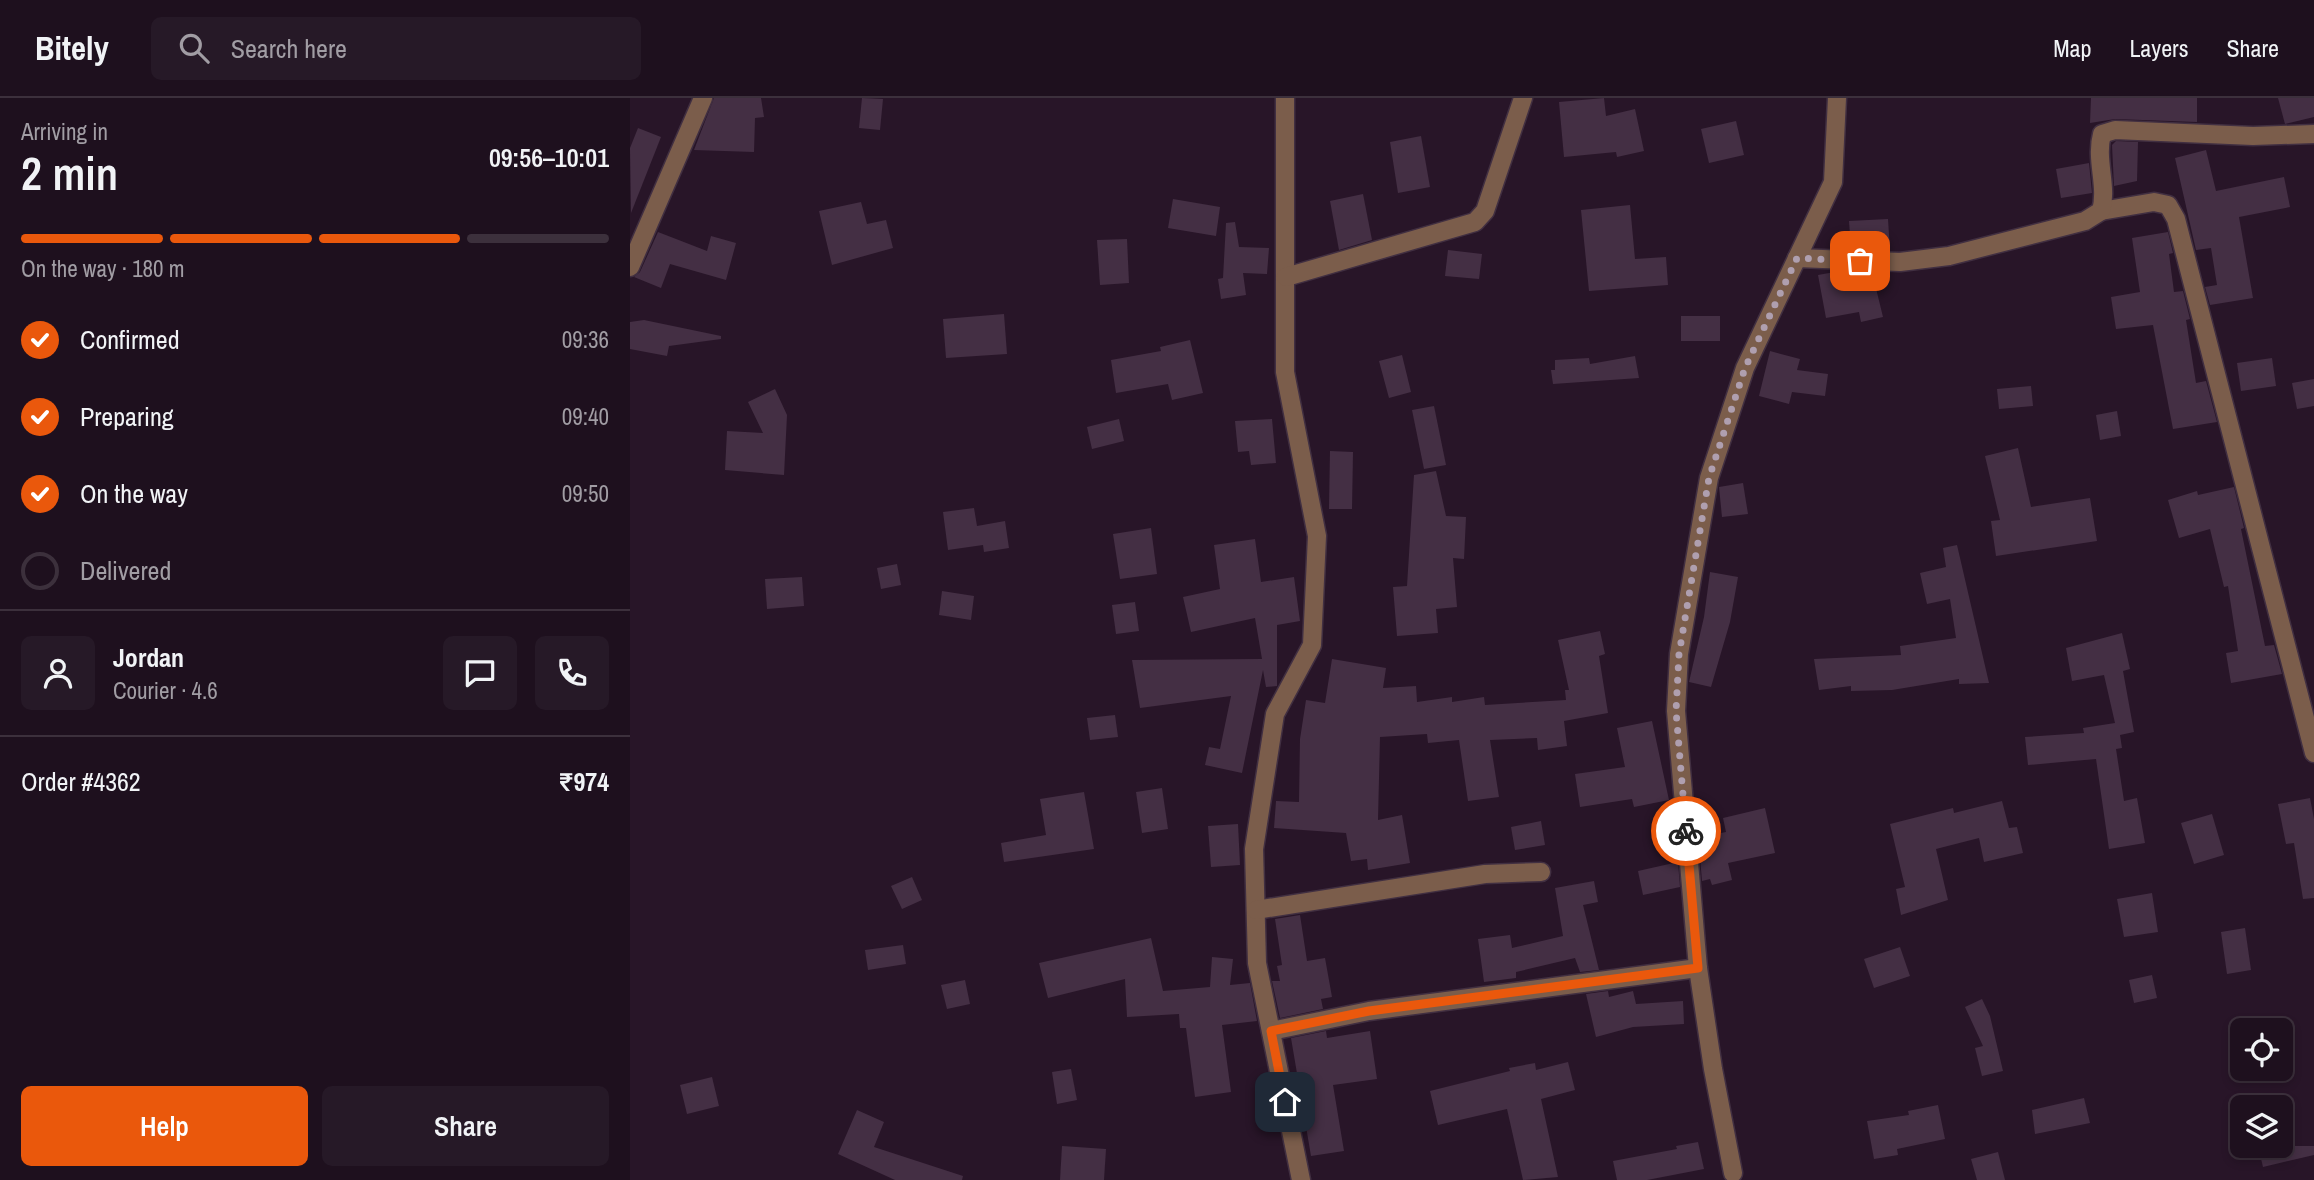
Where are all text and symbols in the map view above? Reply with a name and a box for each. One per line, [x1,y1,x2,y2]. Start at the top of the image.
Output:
search box [151,17,641,80]
text: Bitely [35,26,109,70]
icon: search [175,29,213,67]
text: Search here [231,31,347,66]
text: Map [2053,32,2091,64]
text: Layers [2129,32,2188,64]
text: Share [2226,32,2279,64]
text: Arriving in [21,116,108,147]
text: 09:56–10:01 [489,140,609,175]
text: 2 min [21,142,118,204]
pin [1830,231,1890,291]
icon: bag [1841,242,1879,280]
text: On the way · 180 m [21,253,185,284]
icon: check [21,321,59,359]
text: Confirmed [80,322,180,357]
text: 09:36 [562,324,609,355]
icon: check [21,398,59,436]
text: Preparing [80,399,174,434]
text: 09:40 [562,401,609,432]
icon: check [21,475,59,513]
text: On the way [80,476,188,511]
text: 09:50 [562,478,609,509]
text: Delivered [80,553,171,588]
button: person [21,636,95,710]
button: chat [443,636,517,710]
button: phone [535,636,609,710]
text: Jordan [113,640,184,675]
text: Courier · 4.6 [113,675,218,706]
text: Order #4362 [21,764,141,799]
text: ₹974 [558,764,609,799]
courier [1651,796,1721,866]
icon: bike [1667,812,1705,850]
map controls [2230,1018,2293,1158]
button: locate [2230,1018,2293,1081]
pin [1255,1072,1315,1132]
icon: home [1266,1083,1304,1121]
button: Help [21,1086,308,1166]
button: Share [322,1086,609,1166]
button: layers [2230,1095,2293,1158]

